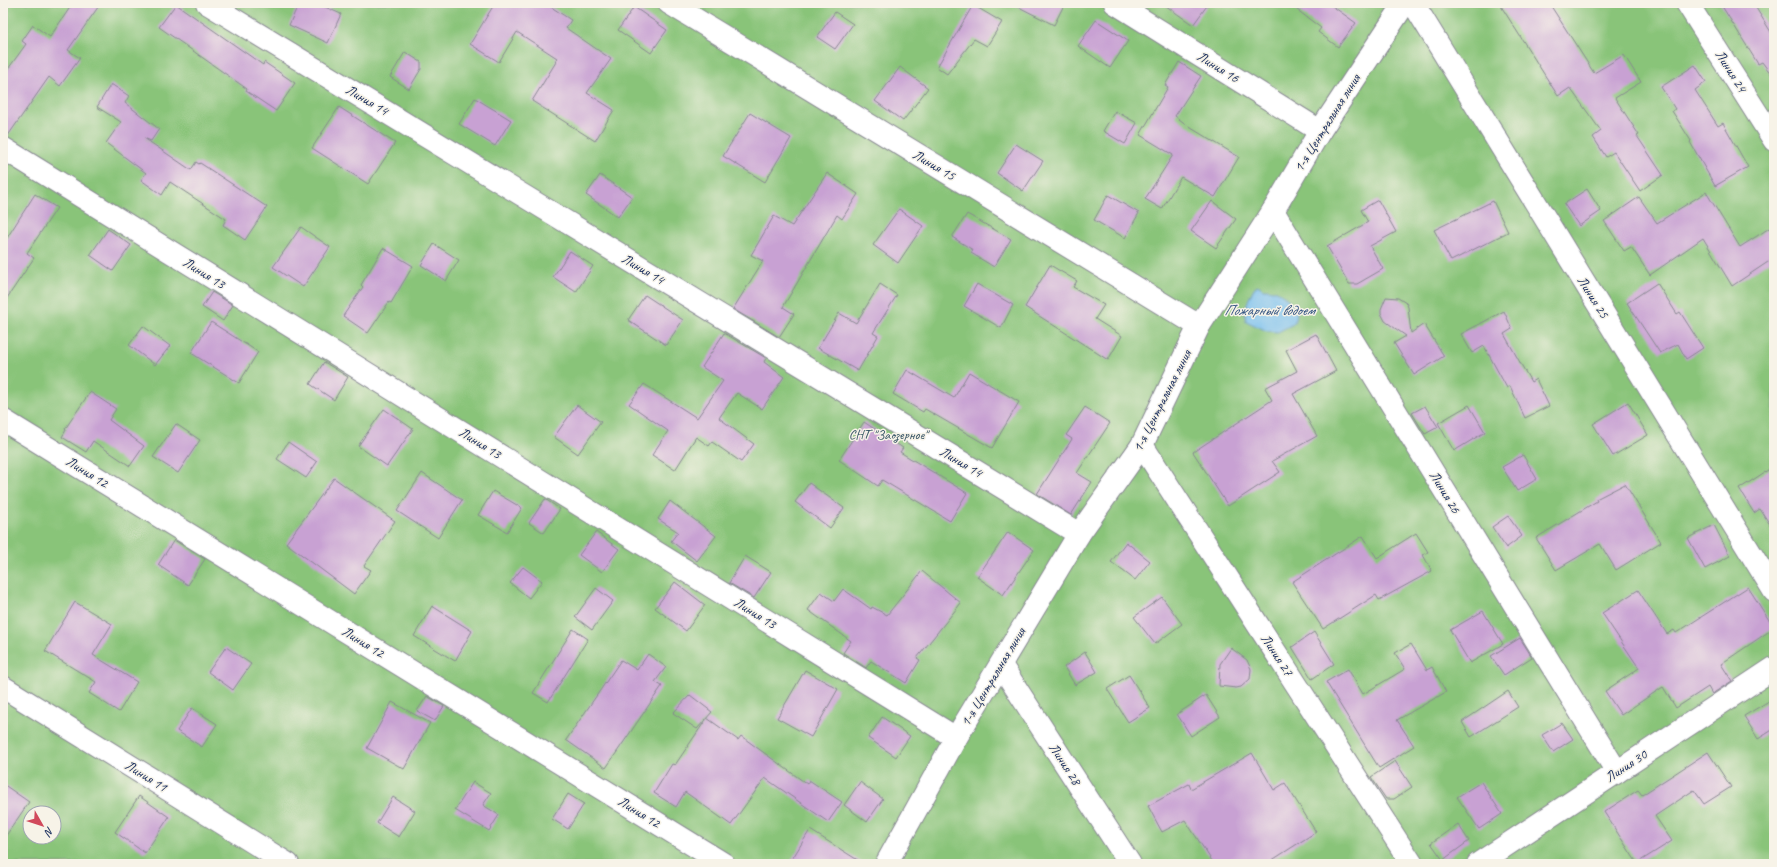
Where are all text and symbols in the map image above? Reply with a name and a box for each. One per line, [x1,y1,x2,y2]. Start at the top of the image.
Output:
street label: Линия 16 [1194,47,1243,87]
street label: Линия 24 [1711,47,1751,97]
street label: 1-я Центральная линия [1290,70,1365,175]
street label: Линия 14 [343,81,393,120]
street label: Линия 15 [910,146,959,185]
street label: Линия 14 [619,250,669,289]
street label: Линия 13 [180,253,230,293]
street label: Линия 25 [1573,273,1613,322]
water label: Пожарный водоем [1224,301,1316,320]
street label: 1-я Центральная линия [1129,346,1196,455]
street label: Линия 13 [456,423,506,463]
park label: СНТ "Заозерное" [849,426,930,443]
street label: Линия 14 [937,443,987,482]
street label: Линия 12 [63,452,113,492]
street label: Линия 26 [1426,468,1465,517]
street label: Линия 13 [731,593,781,633]
street label: Линия 12 [339,622,389,662]
street label: 1-я Центральная линия [957,623,1030,729]
street label: Линия 27 [1257,631,1297,680]
street label: Линия 28 [1045,740,1086,790]
street label: Линия 30 [1602,745,1652,786]
street label: Линия 11 [122,756,171,796]
street label: Линия 12 [615,792,665,832]
north arrow [22,805,62,845]
text: N [41,824,57,840]

